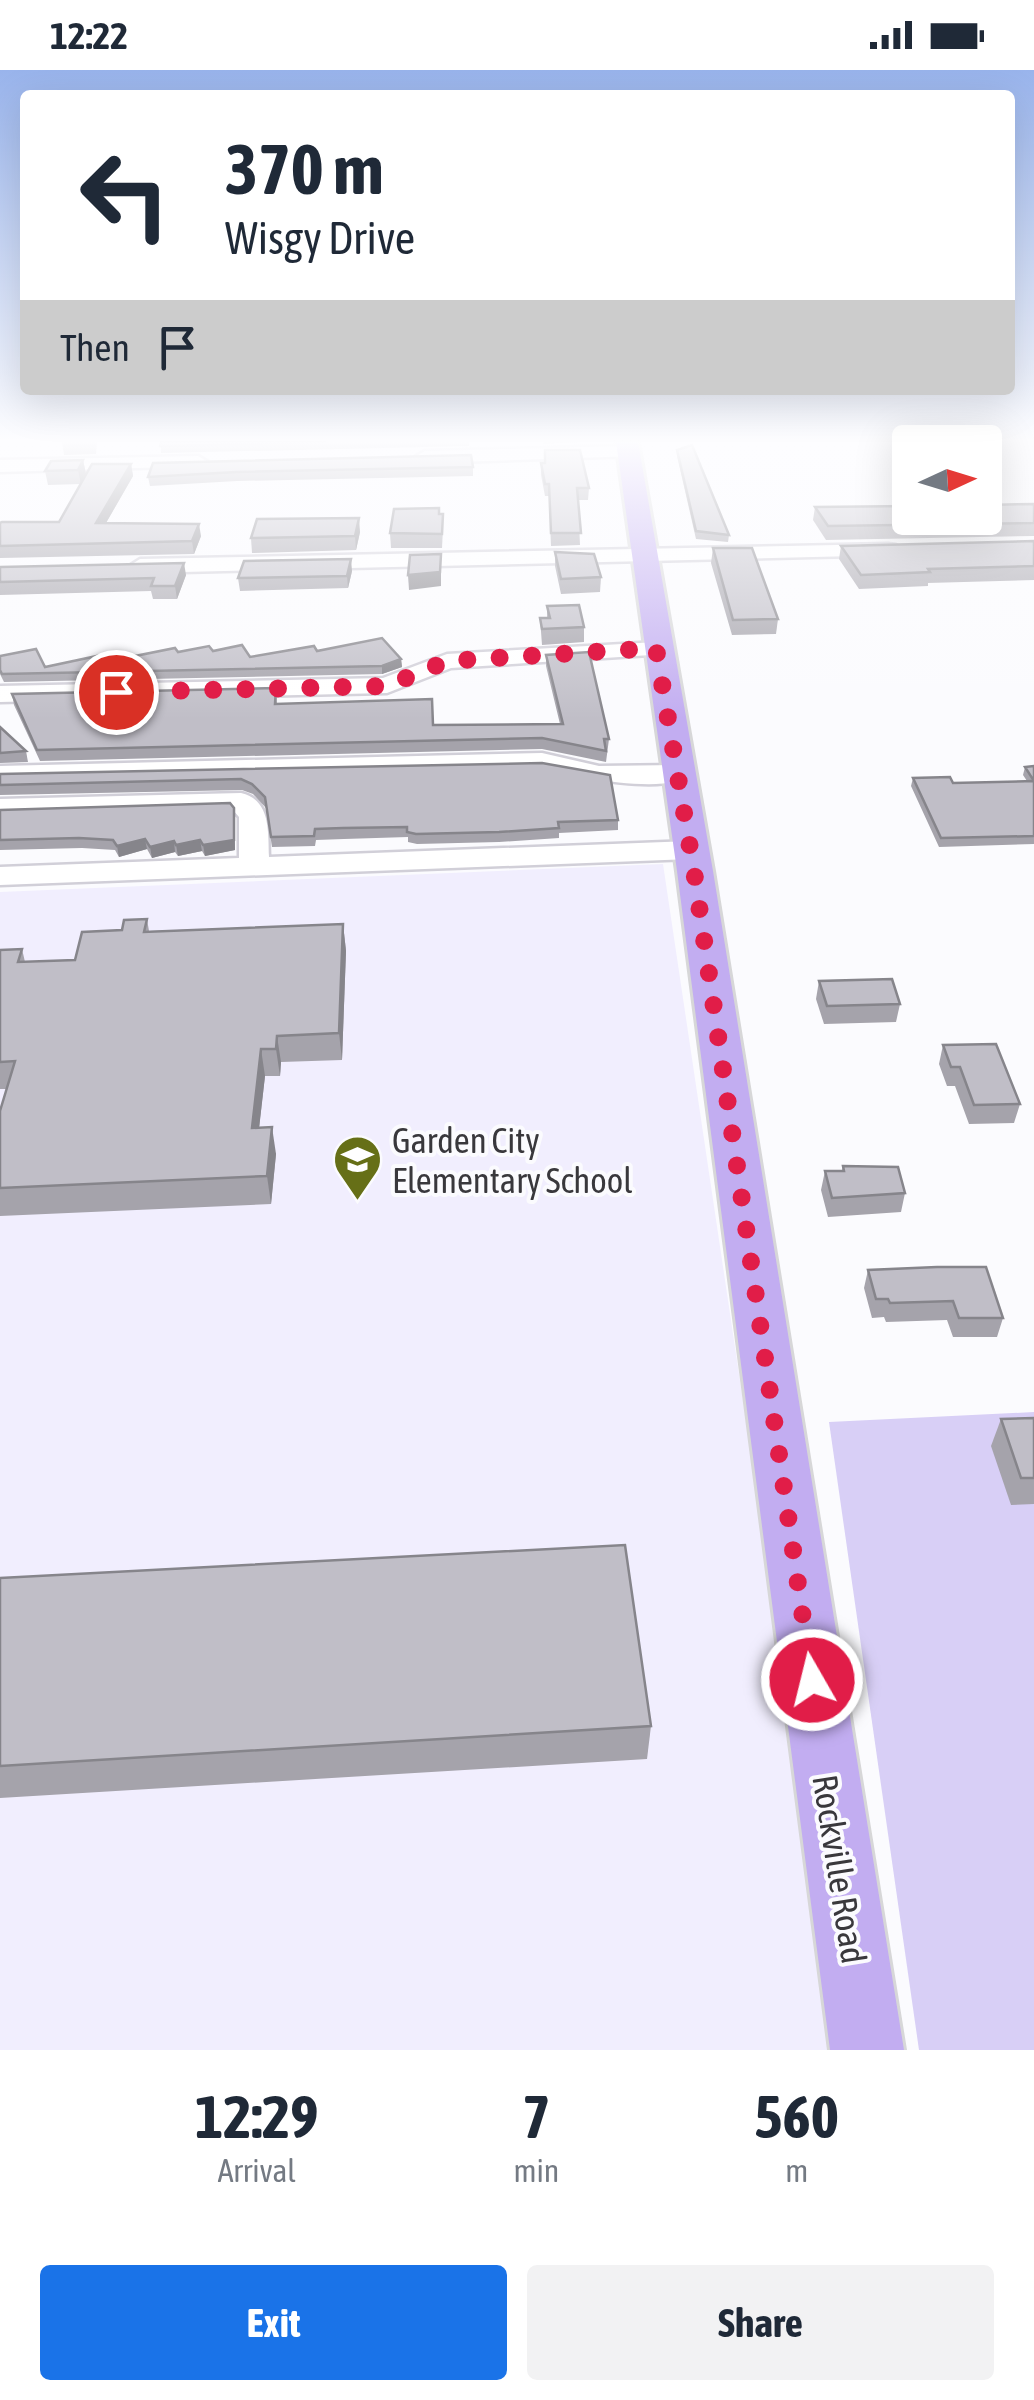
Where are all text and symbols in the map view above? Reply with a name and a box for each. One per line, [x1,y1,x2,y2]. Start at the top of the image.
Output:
text: 12:22 [50,14,128,57]
text: 370 m [225,129,384,209]
icon: left [60,130,190,260]
text: Wisgy Drive [225,212,415,264]
icon: arrive [150,320,205,375]
text: Then [60,326,130,369]
north arrow [892,425,1002,535]
map controls [892,425,1002,535]
pin [74,650,159,735]
icon: arrive [89,665,144,720]
place label: Garden City Elementary School [392,1120,633,1200]
school or university icon: Garden City Elementary School [331,1134,383,1202]
position arrow [760,1628,864,1732]
street label: Rockville Road [805,1772,875,1966]
text: 12:29 [195,2082,318,2151]
text: 7 [522,2082,551,2151]
text: 560 [754,2082,839,2151]
text: Arrival [218,2152,296,2189]
text: min [513,2152,559,2189]
text: m [785,2152,808,2189]
button: Exit [40,2265,507,2380]
button: Share [527,2265,994,2380]

